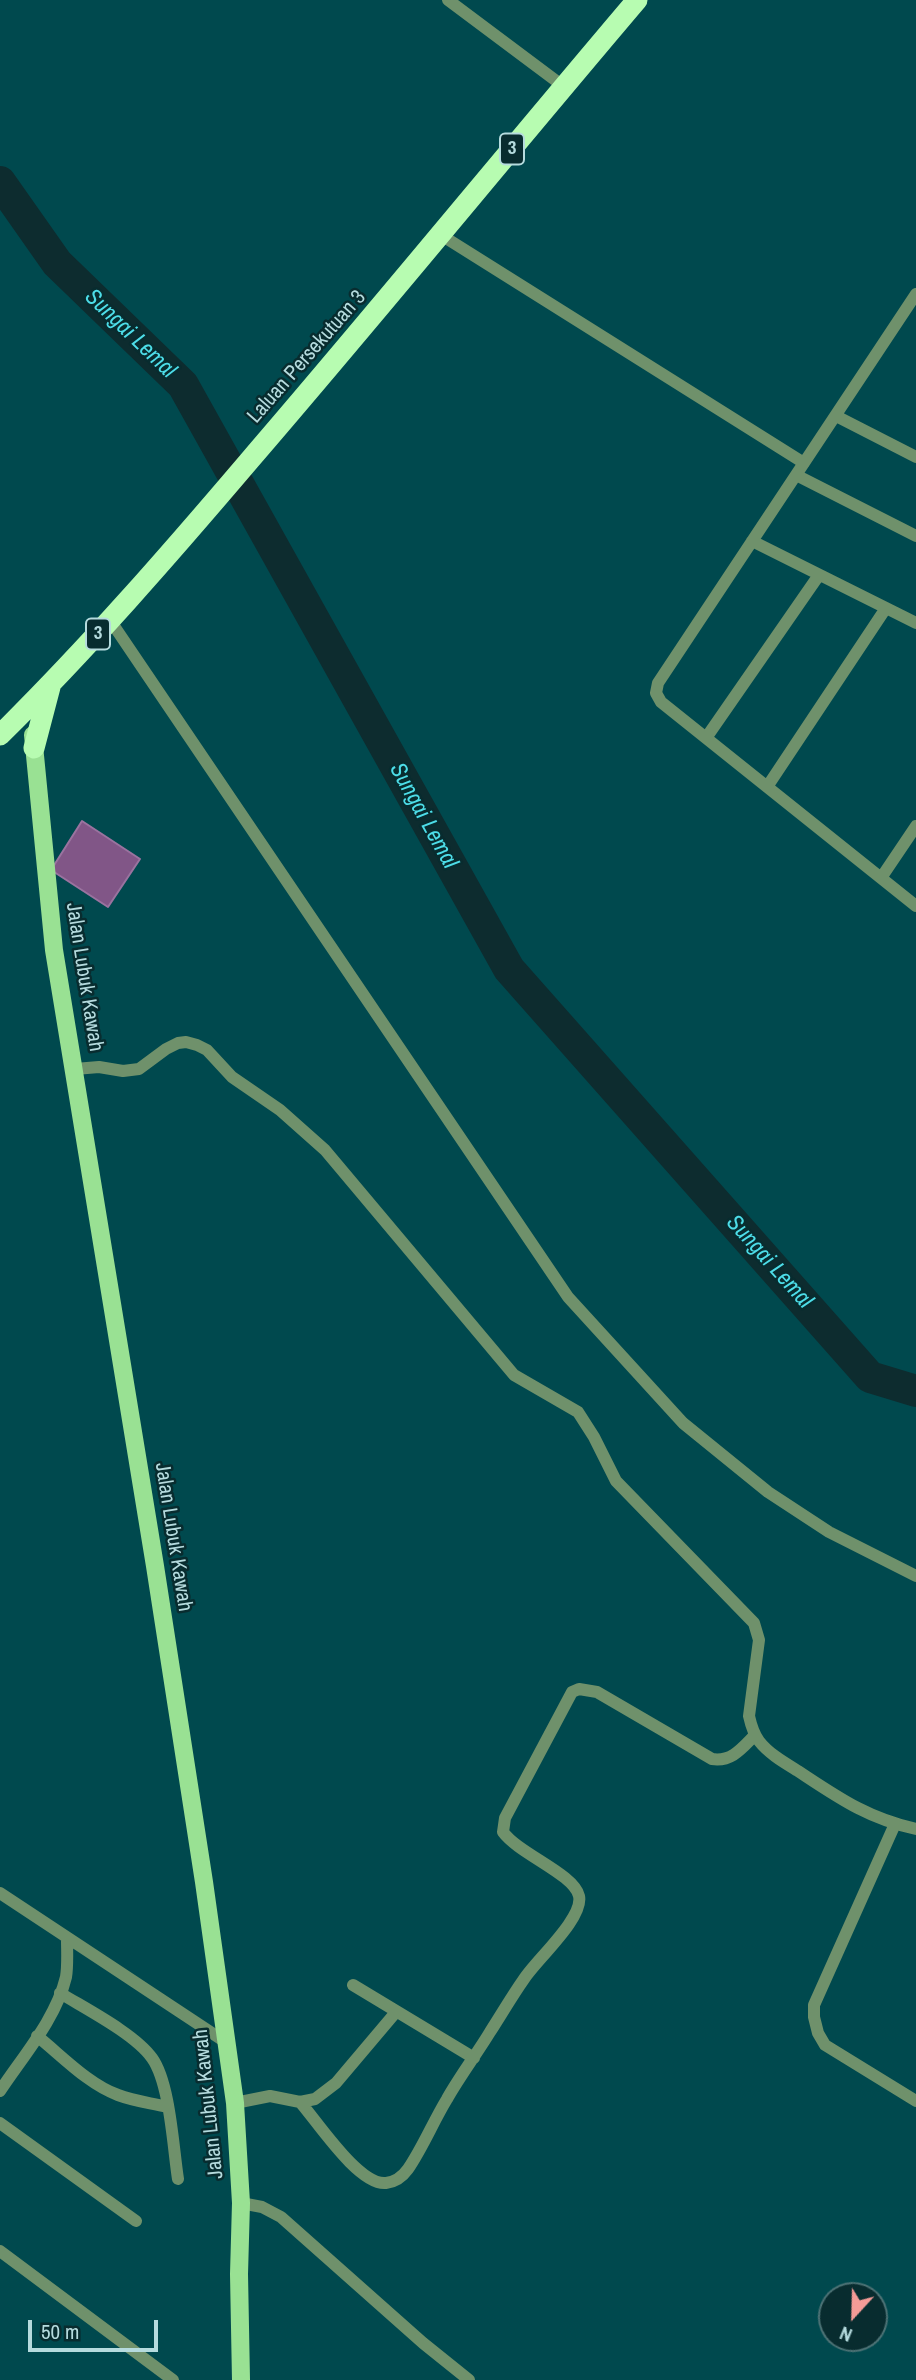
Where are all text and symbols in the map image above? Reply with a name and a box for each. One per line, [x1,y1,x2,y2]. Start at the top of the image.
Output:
road number: 3 [500,134,524,164]
water label: Sungai Lemal [79,284,181,384]
street label: Laluan Persekutuan 3 [243,286,371,428]
road number: 3 [86,618,110,650]
water label: Sungai Lemal [383,758,463,874]
street label: Jalan Lubuk Kawah [60,901,108,1053]
water label: Sungai Lemal [720,1210,818,1314]
street label: Jalan Lubuk Kawah [149,1461,197,1613]
street label: Jalan Lubuk Kawah [189,2028,229,2180]
north arrow [818,2282,888,2352]
scale bar [32,2306,161,2350]
text: 50 m [41,2317,79,2346]
text: N [836,2320,856,2349]

